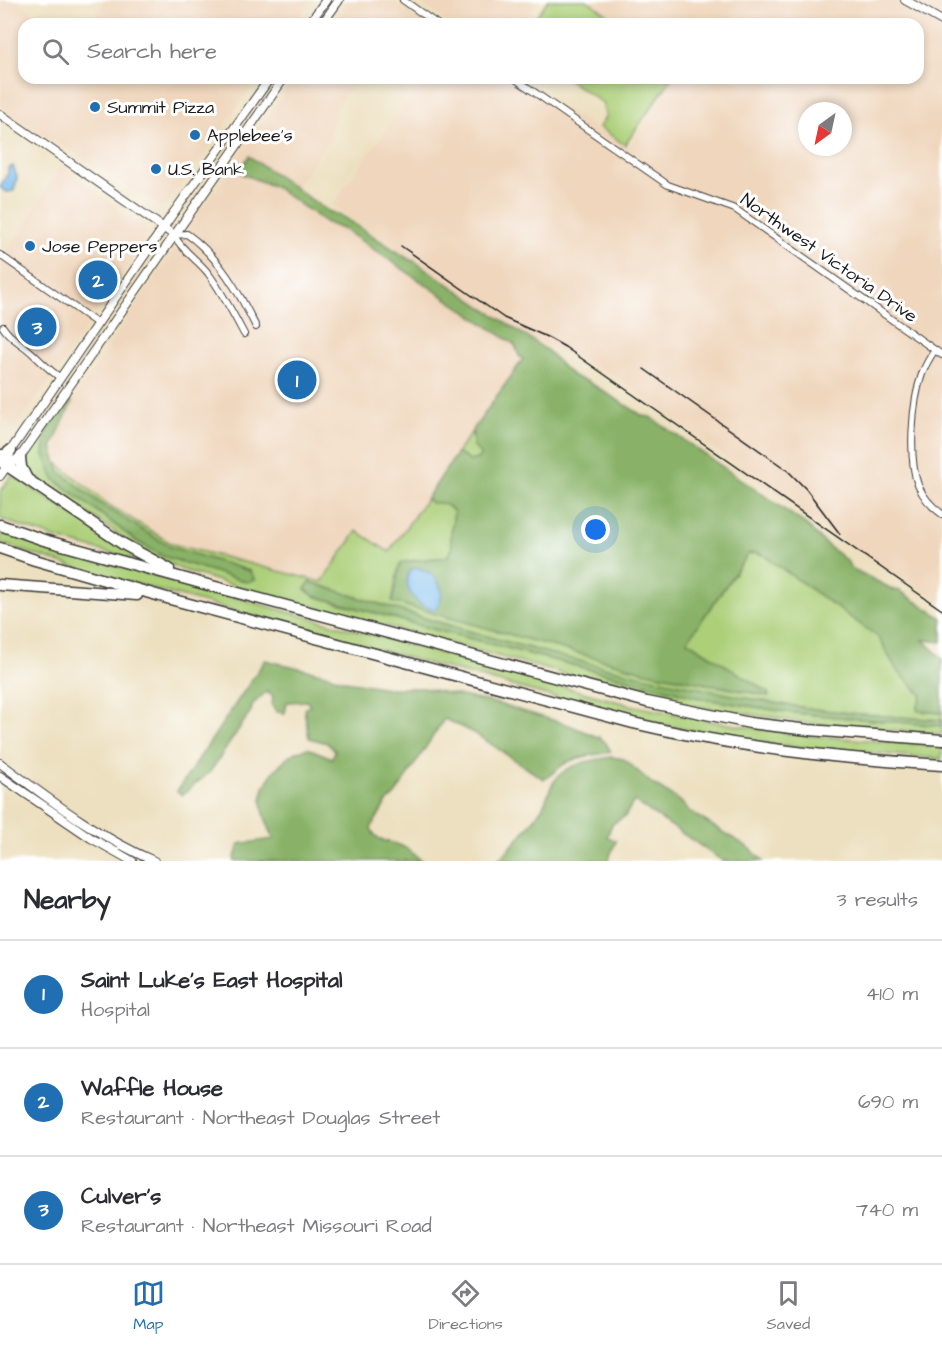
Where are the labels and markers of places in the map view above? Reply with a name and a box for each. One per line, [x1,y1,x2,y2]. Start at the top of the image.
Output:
place label: Summit Pizza [107,95,214,120]
marker: Summit Pizza [88,100,102,114]
place label: Applebee's [207,123,293,148]
marker: Applebee's [188,128,202,142]
place label: U.S. Bank [168,157,244,182]
marker: U.S. Bank [149,162,163,176]
place label: Jose Peppers [42,234,158,259]
marker: Jose Peppers [23,239,37,253]
pin: 2 [78,258,118,302]
pin: 3 [18,304,57,350]
pin: 1 [278,358,316,403]

